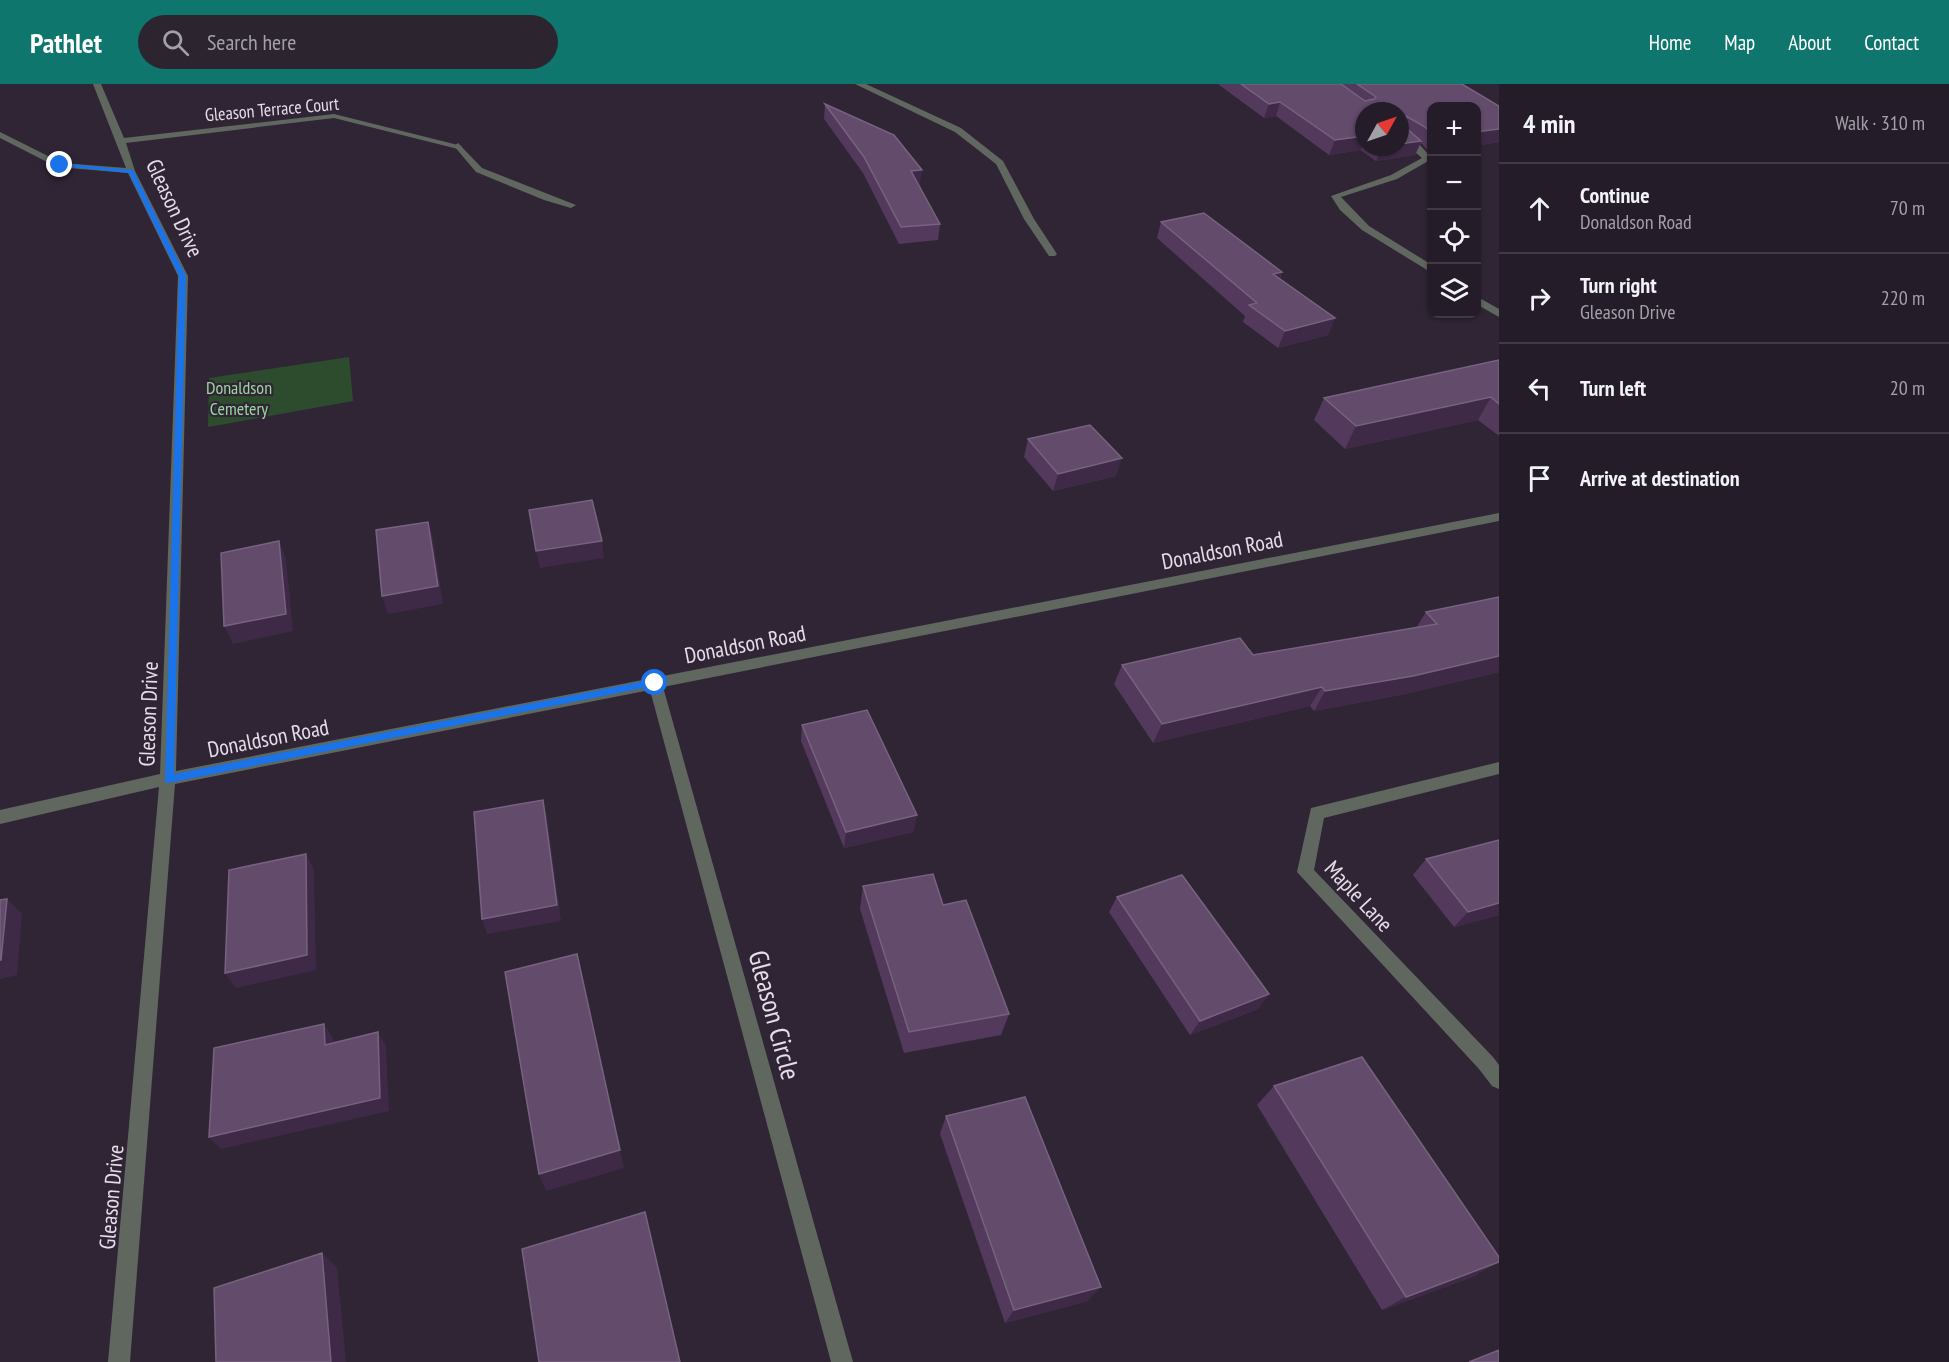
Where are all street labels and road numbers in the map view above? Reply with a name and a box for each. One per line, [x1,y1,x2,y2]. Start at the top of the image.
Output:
street label: Gleason Terrace Court [204,92,340,126]
street label: Gleason Drive [140,154,210,262]
street label: Donaldson Road [1159,525,1285,575]
street label: Donaldson Road [682,619,808,669]
street label: Gleason Drive [132,661,164,767]
street label: Donaldson Road [205,713,331,763]
street label: Maple Lane [1319,854,1399,938]
street label: Gleason Circle [741,947,809,1083]
street label: Gleason Drive [92,1143,130,1251]

